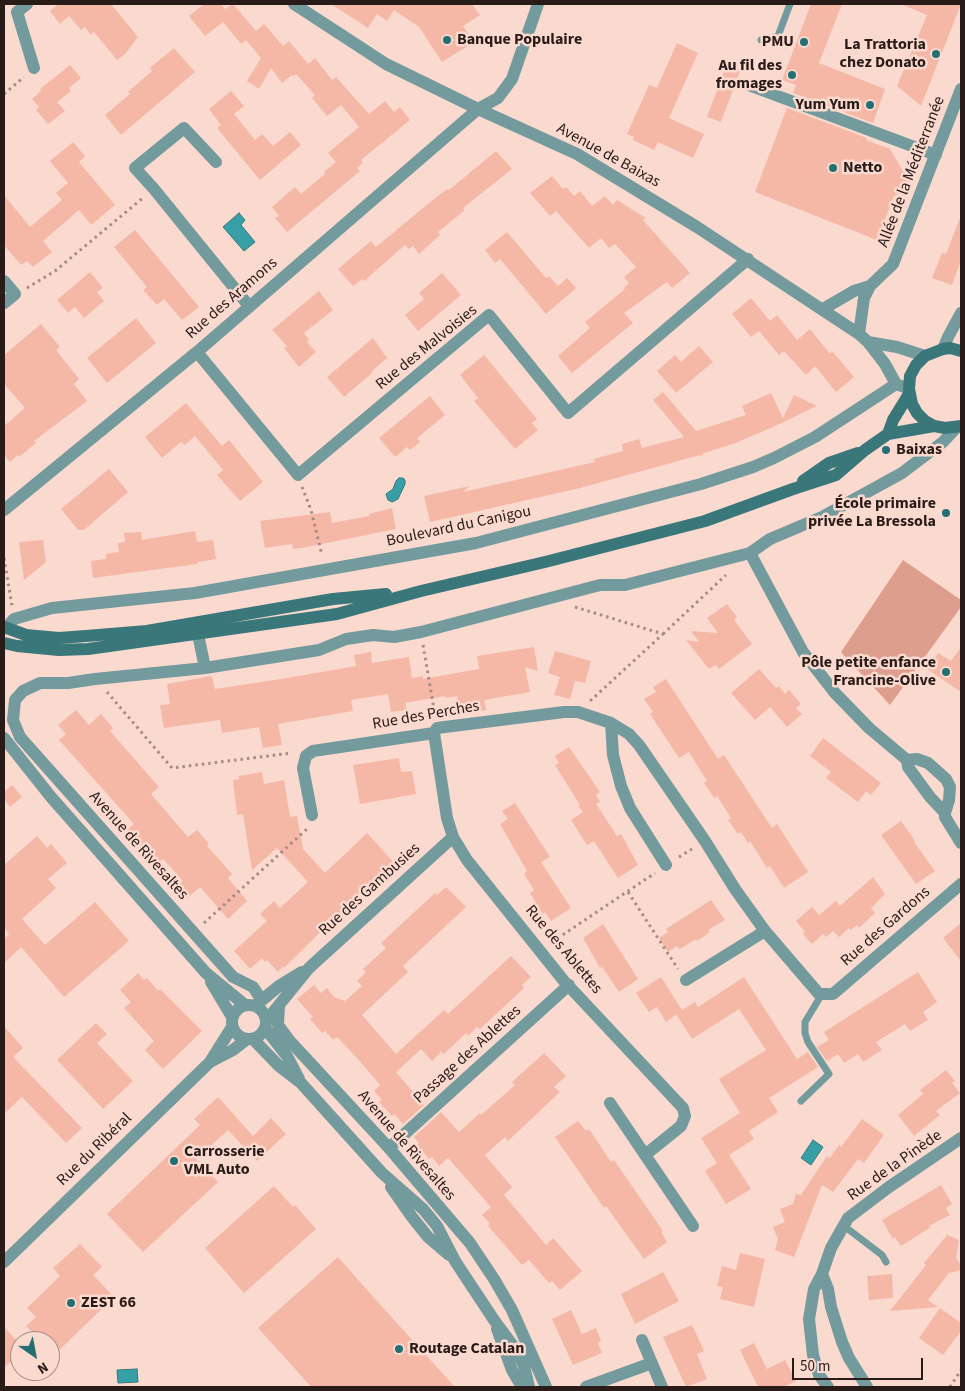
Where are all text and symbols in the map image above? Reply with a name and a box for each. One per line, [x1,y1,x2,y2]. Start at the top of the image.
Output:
place label: Banque Populaire [457,30,582,50]
place label: PMU [762,32,794,52]
marker: Banque Populaire [441,34,453,46]
place label: La Trattoria chez Donato [840,35,926,73]
marker: PMU [798,36,810,48]
marker: La Trattoria chez Donato [930,48,942,60]
place label: Au fil des fromages [716,56,782,94]
marker: Au fil des fromages [786,69,798,81]
street label: Allée de la Méditerranée [874,94,950,250]
place label: Yum Yum [796,95,860,115]
marker: Yum Yum [864,99,876,111]
street label: Avenue de Baixas [553,120,663,192]
place label: Netto [843,158,882,178]
marker: Netto [827,162,839,174]
street label: Rue des Aramons [182,254,282,344]
street label: Rue des Malvoisies [372,301,482,395]
place label: Baixas [896,440,942,460]
marker: Baixas [880,444,892,456]
place label: École primaire privée La Bressola [808,494,936,532]
street label: Boulevard du Canigou [385,502,533,552]
marker: École primaire privée La Bressola [940,507,952,519]
place label: Pôle petite enfance Francine-Olive [801,653,936,691]
marker: Pôle petite enfance Francine-Olive [940,666,952,678]
street label: Rue des Perches [371,697,481,735]
street label: Avenue de Rivesaltes [84,788,192,904]
street label: Rue des Gambusies [315,839,425,941]
street label: Rue des Gardons [837,883,935,971]
street label: Rue des Ablettes [520,902,606,998]
street label: Passage des Ablettes [410,1002,526,1108]
street label: Avenue de Rivesaltes [353,1087,459,1205]
street label: Rue du Ribéral [53,1109,137,1191]
street label: Rue de la Pinède [844,1126,946,1206]
place label: Carrosserie VML Auto [184,1142,265,1180]
marker: Carrosserie VML Auto [168,1155,180,1167]
place label: ZEST 66 [81,1293,136,1313]
marker: ZEST 66 [65,1297,77,1309]
north arrow [10,1331,60,1381]
place label: Routage Catalan [409,1339,524,1359]
marker: Routage Catalan [393,1343,405,1355]
scale bar [795,1348,926,1380]
text: 50 m [800,1356,830,1377]
text: N [33,1357,52,1379]

